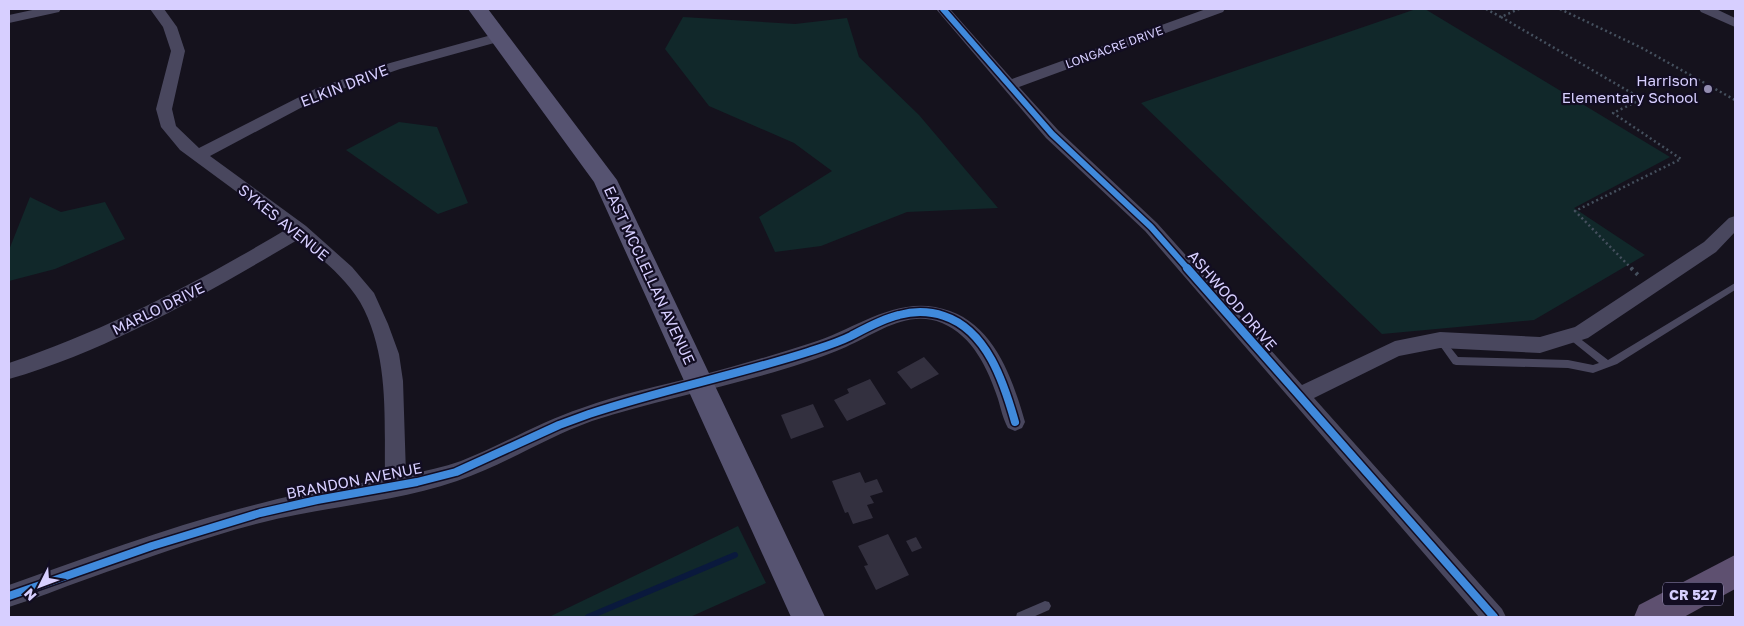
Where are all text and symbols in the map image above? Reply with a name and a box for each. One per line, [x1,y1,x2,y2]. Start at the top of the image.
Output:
street label: LONGACRE DRIVE [1063,22,1165,72]
street label: ELKIN DRIVE [298,60,390,110]
place label: Harrison Elementary School [1562,71,1698,106]
marker: Harrison Elementary School [1702,83,1714,95]
street label: SYKES AVENUE [235,180,333,264]
street label: EAST MCCLELLAN AVENUE [601,183,699,367]
street label: ASHWOOD DRIVE [1185,246,1281,354]
street label: MARLO DRIVE [109,278,207,338]
street label: BRANDON AVENUE [285,458,423,502]
north arrow [15,561,65,611]
road number: CR 527 [1663,582,1723,606]
text: N [20,585,40,605]

